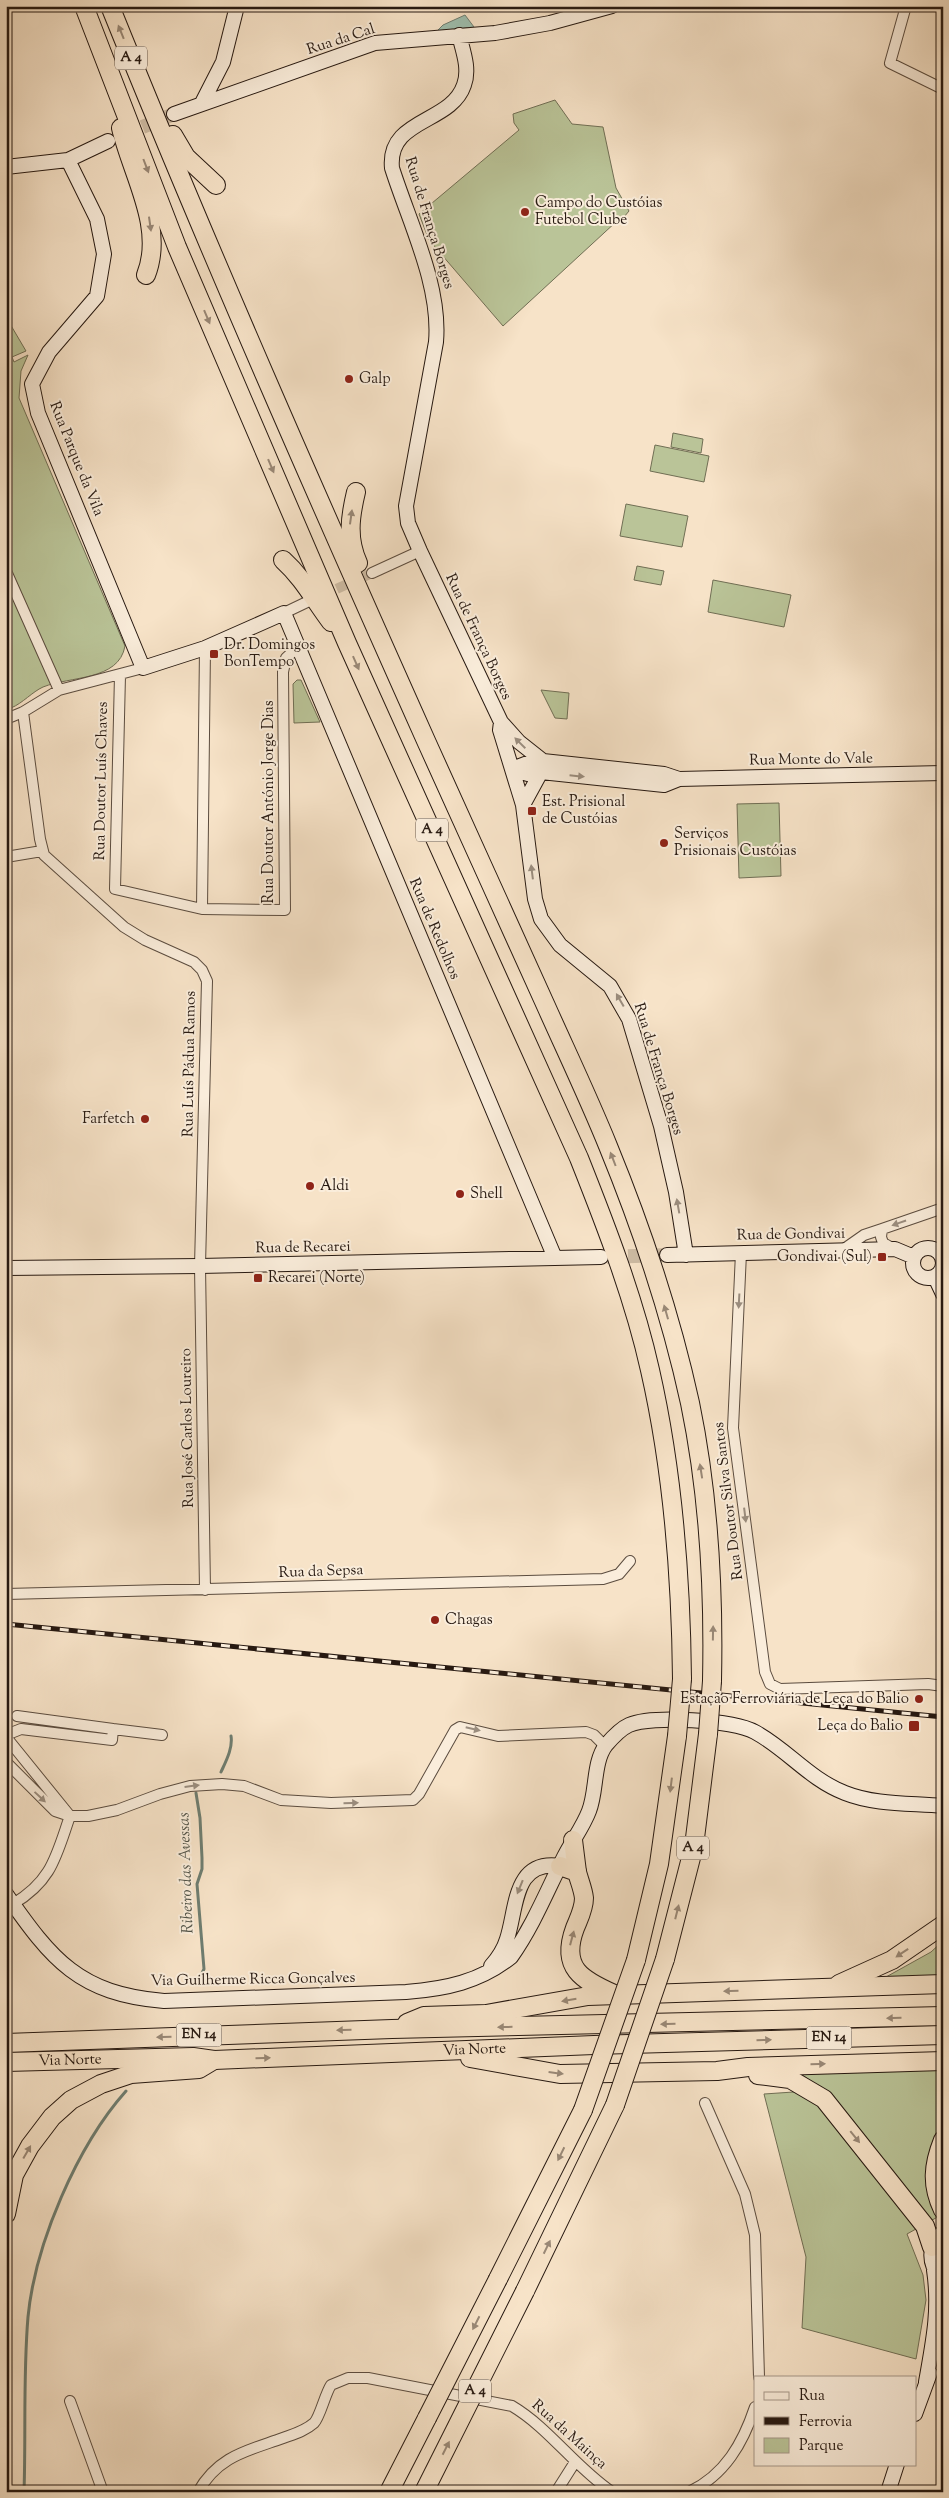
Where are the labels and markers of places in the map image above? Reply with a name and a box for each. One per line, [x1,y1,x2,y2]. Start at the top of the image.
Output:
place label: Campo do Custóias Futebol Clube [535,193,662,231]
marker: Campo do Custóias Futebol Clube [519,206,531,218]
place label: Galp [359,369,391,390]
marker: Galp [343,373,355,385]
place label: Dr. Domingos BonTempo [224,635,315,673]
marker: Dr. Domingos BonTempo [208,648,220,660]
place label: Est. Prisional de Custóias [542,792,625,830]
marker: Est. Prisional de Custóias [526,805,538,817]
place label: Serviços Prisionais Custóias [674,824,796,862]
marker: Serviços Prisionais Custóias [658,837,670,849]
place label: Farfetch [82,1109,135,1130]
marker: Farfetch [139,1113,151,1125]
place label: Aldi [320,1176,349,1197]
marker: Aldi [304,1180,316,1192]
place label: Shell [470,1184,503,1205]
marker: Shell [454,1188,466,1200]
place label: Gondivai (Sul) [777,1247,872,1268]
marker: Gondivai (Sul) [876,1251,888,1263]
place label: Recarei (Norte) [268,1268,365,1289]
marker: Recarei (Norte) [252,1272,264,1284]
place label: Chagas [445,1610,493,1631]
marker: Chagas [429,1614,441,1626]
place label: Estação Ferroviária de Leça do Balio [680,1689,909,1710]
marker: Estação Ferroviária de Leça do Balio [913,1693,925,1705]
place label: Leça do Balio [817,1716,903,1737]
marker: Leça do Balio [907,1719,921,1733]

